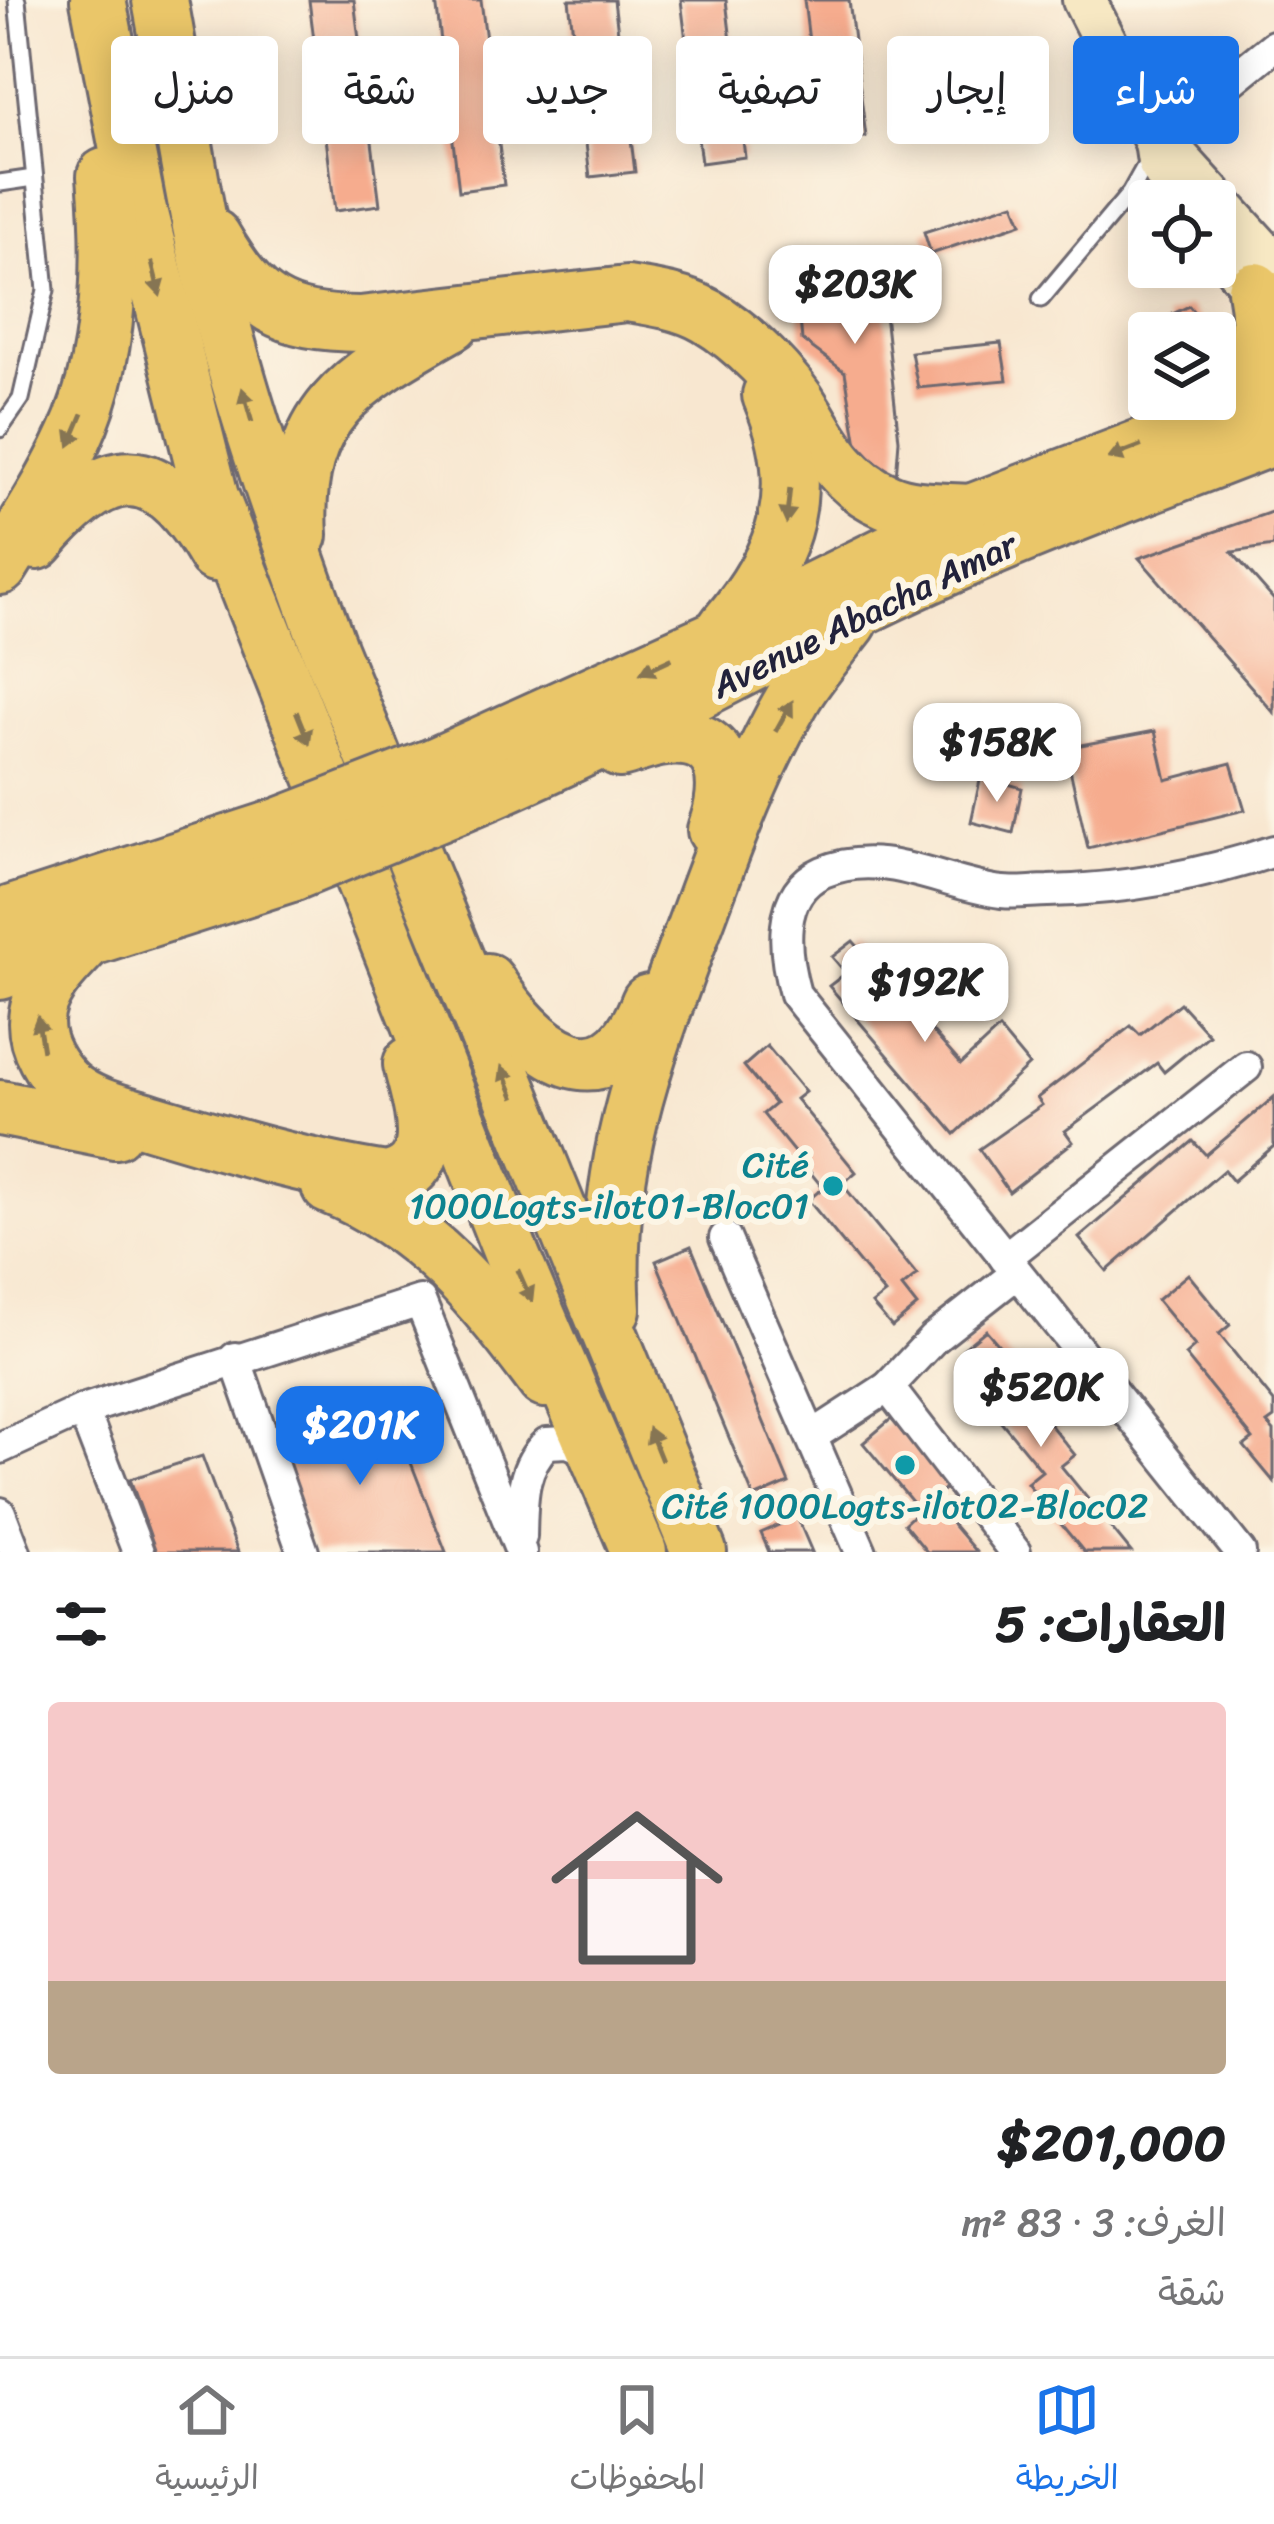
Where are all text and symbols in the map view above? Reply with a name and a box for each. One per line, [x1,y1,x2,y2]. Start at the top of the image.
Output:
chip: منزل [111,36,278,144]
chip: شقة [302,36,459,144]
chip: جديد [483,36,652,144]
chip: تصفية [676,36,863,144]
chip: إيجار [887,36,1049,144]
chip: شراء [1073,36,1239,144]
map controls [1128,180,1236,420]
button: locate [1128,180,1236,288]
pin: $203K [771,245,939,347]
text: $203K [796,249,914,318]
one-way arrow [147,261,166,298]
button: layers [1128,312,1236,420]
one-way arrow [237,387,255,423]
one-way arrow [66,413,86,448]
one-way arrow [1107,443,1143,462]
one-way arrow [778,488,797,526]
street label: Avenue Abacha Amar [699,512,1030,717]
one-way arrow [638,656,673,676]
one-way arrow [773,698,794,733]
pin: $158K [913,703,1081,805]
text: $158K [940,707,1054,776]
one-way arrow [295,711,314,747]
pin: $192K [841,943,1009,1045]
text: $192K [868,947,982,1016]
one-way arrow [30,1014,49,1051]
one-way arrow [498,1064,517,1100]
place label: Cité 1000Logts-ilot01-Bloc01 [409,1133,809,1238]
marker: Cité 1000Logts-ilot01-Bloc01 [820,1173,846,1199]
one-way arrow [516,1268,536,1303]
pin: $520K [957,1348,1125,1450]
text: $520K [981,1352,1101,1421]
pin: $201K [276,1386,444,1488]
text: $201K [303,1390,417,1459]
one-way arrow [645,1425,664,1461]
marker: Cité 1000Logts-ilot02-Bloc02 [892,1452,918,1478]
place label: Cité 1000Logts-ilot02-Bloc02 [662,1474,1148,1538]
text: العقارات: 5 [995,1579,1226,1669]
icon: filters [48,1591,114,1657]
icon: home [529,1780,745,1996]
text: $201,000 [998,2098,1226,2188]
text: الغرف: 3 · 83 m² [962,2188,1226,2257]
text: شقة [1158,2257,1226,2326]
tab: الرئيسية [155,2377,259,2507]
tab: المحفوظات [569,2377,705,2507]
tab: الخريطة [1016,2377,1119,2507]

